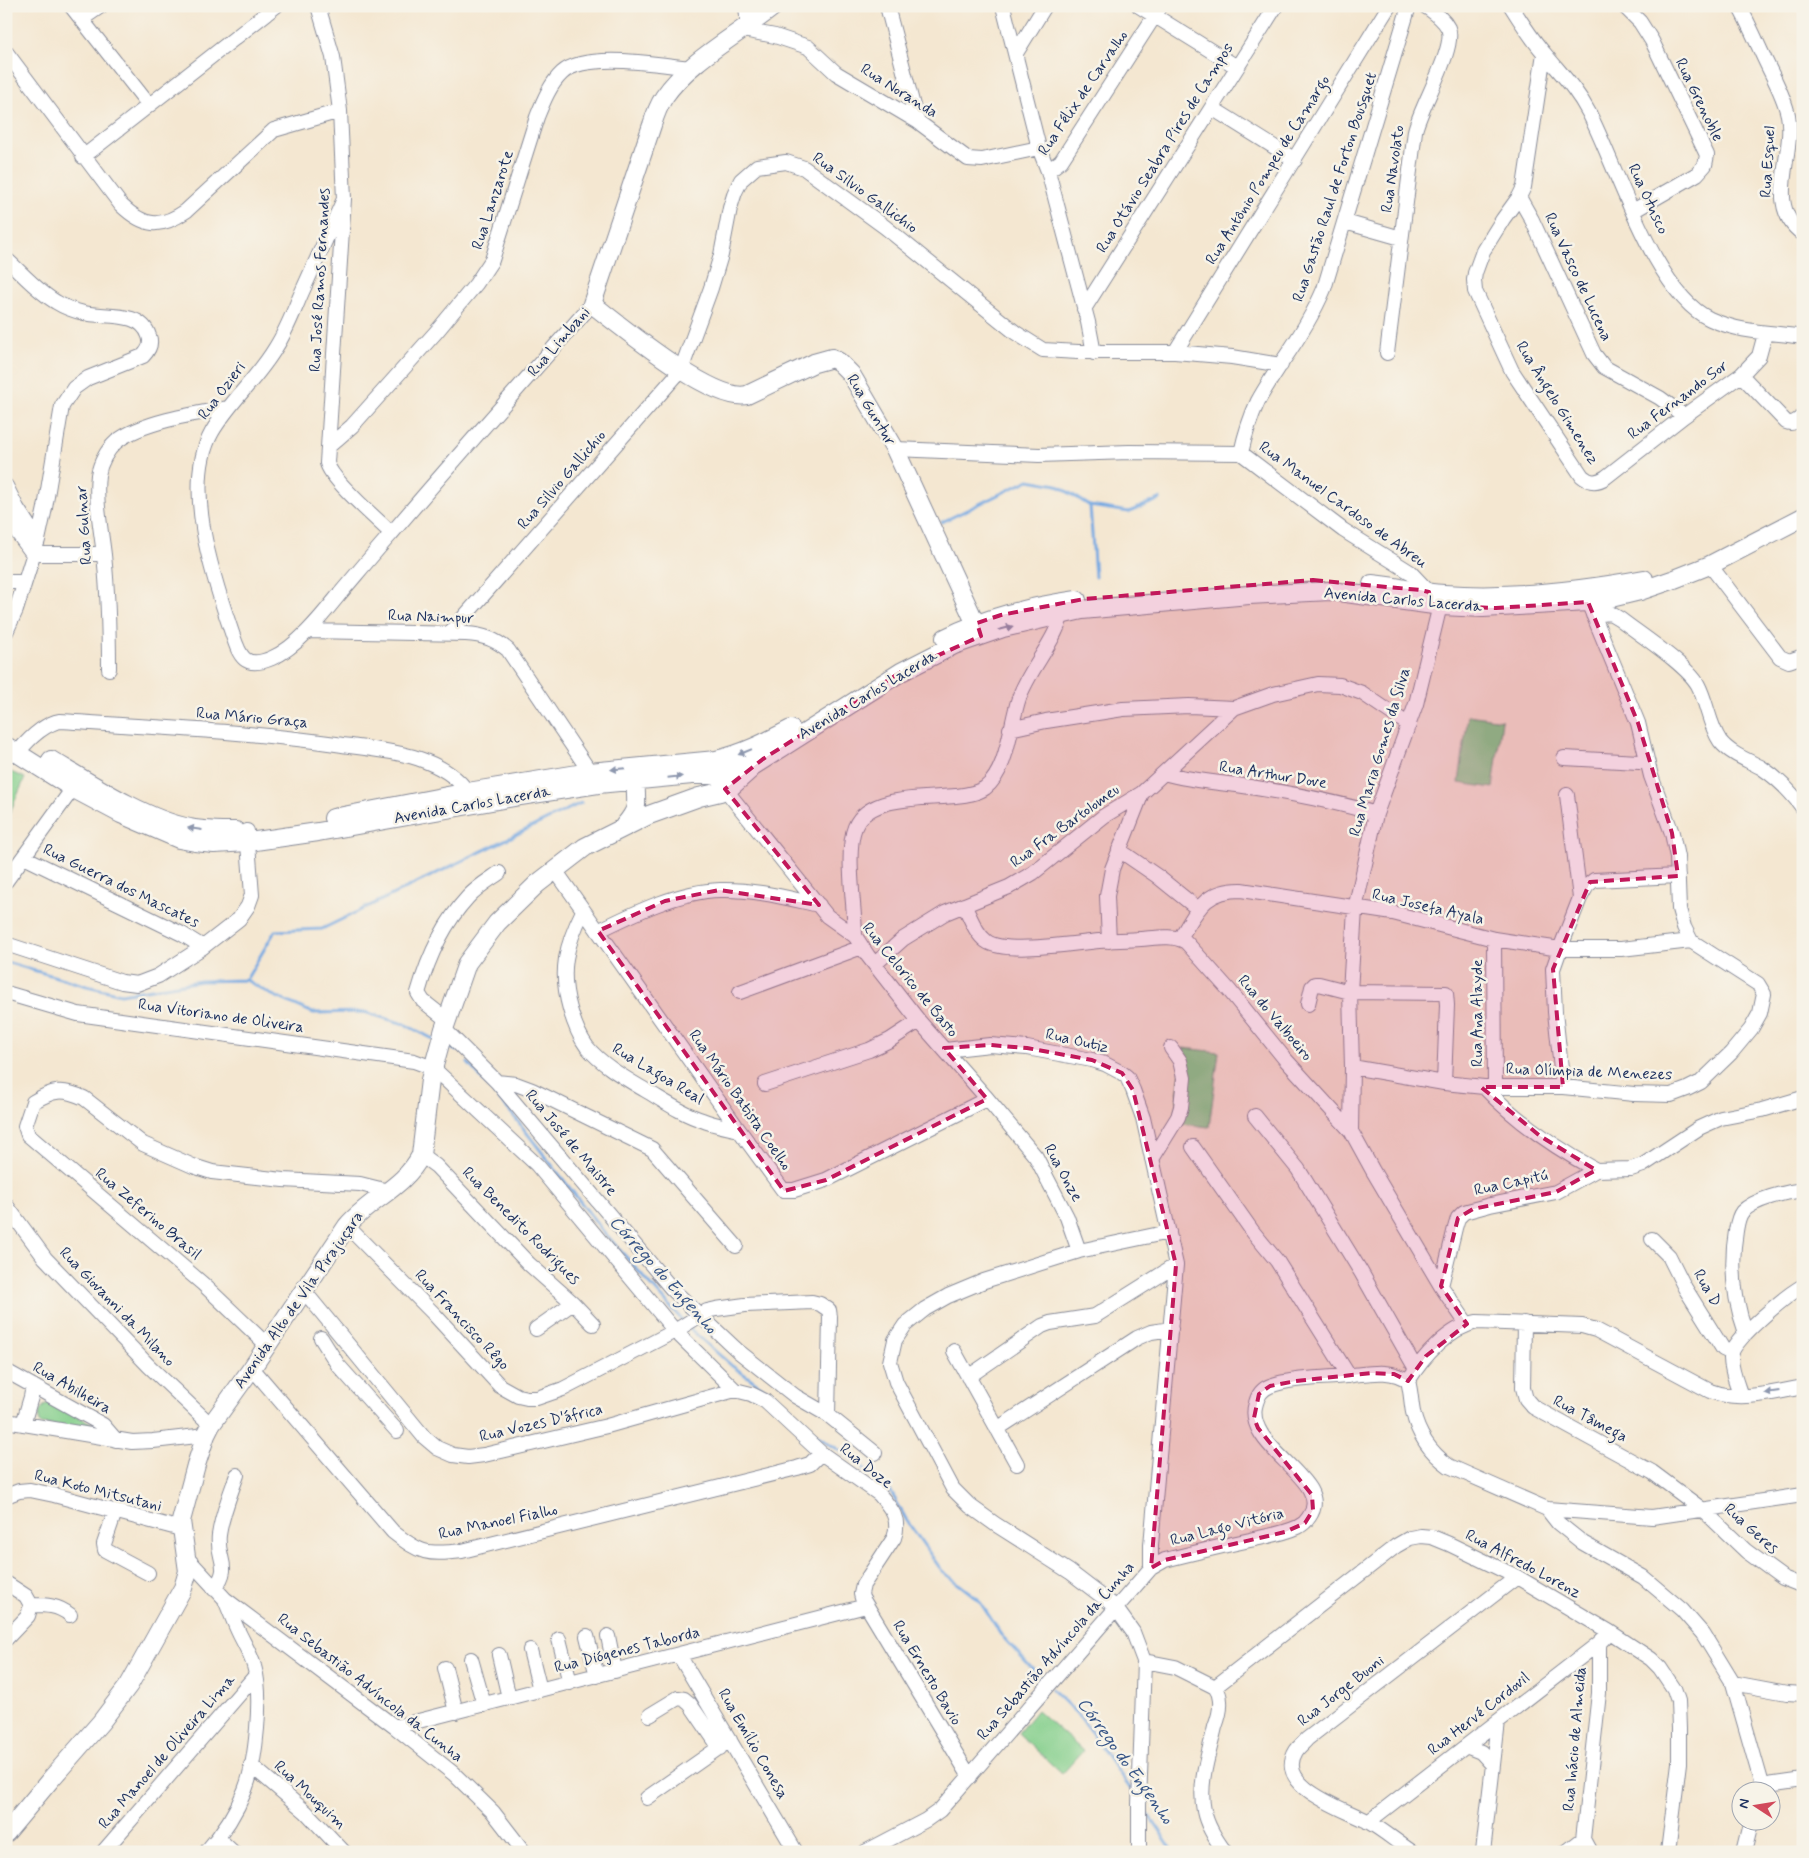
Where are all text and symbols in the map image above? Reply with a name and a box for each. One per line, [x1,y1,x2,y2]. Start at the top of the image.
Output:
street label: Rua Félix de Carvalho [1033,26,1133,160]
street label: Rua Otávio Seabra Pires de Campos [1091,39,1239,257]
street label: Rua Grenoble [1670,55,1728,145]
street label: Rua Noranda [856,59,942,123]
street label: Rua Gastão Raul de Forton Bousquet [1288,69,1382,305]
street label: Rua Antônio Pompeu de Camargo [1201,71,1336,269]
street label: Rua Navolato [1376,124,1410,214]
street label: Rua Esquel [1756,126,1780,198]
street label: Rua Lanzarote [467,148,519,252]
street label: Rua Silvio Gallichio [808,148,922,238]
street label: Rua Otusco [1623,160,1674,238]
street label: Rua José Ramos Fernandes [305,187,335,373]
street label: Rua Vasco de Lucena [1539,209,1617,345]
street label: Rua Limbani [523,303,595,381]
street label: Rua Ângelo Gimenez [1510,337,1603,469]
street label: Rua Fernando Sor [1624,355,1733,445]
street label: Rua Ozieri [193,357,251,424]
street label: Rua Guntur [841,370,901,450]
street label: Rua Silvio Gallichio [513,426,611,534]
street label: Rua Manuel Cardoso de Abreu [1254,437,1432,573]
street label: Rua Gulnar [71,484,97,565]
street label: Avenida Carlos Lacerda [1323,583,1483,617]
street label: Rua Naimpur [387,605,475,629]
one-way arrow [999,623,1014,631]
street label: Avenida Carlos Lacerda [795,645,942,745]
street label: Rua Maria Gomes da Silva [1344,665,1416,839]
street label: Rua Mário Graça [195,703,309,733]
one-way arrow [737,748,752,756]
street label: Rua Arthur Dove [1218,756,1328,794]
one-way arrow [610,765,626,773]
one-way arrow [668,773,684,781]
street label: Rua Fra Bartolomeu [1006,779,1124,873]
street label: Avenida Carlos Lacerda [392,781,552,829]
one-way arrow [187,825,203,833]
street label: Rua Guerra dos Mascates [39,839,203,933]
street label: Rua Josefa Ayala [1370,884,1486,930]
street label: Rua Celorico de Basto [857,918,963,1042]
street label: Rua Ana Alayde [1467,959,1488,1067]
street label: Rua do Valboeiro [1233,971,1317,1066]
street label: Rua Vitoriano de Oliveira [137,994,305,1038]
street label: Rua Outiz [1044,1024,1111,1058]
street label: Rua Mário Batista Coelho [683,1026,797,1174]
street label: Rua Lagoa Real [608,1038,708,1111]
street label: Rua Olímpia de Menezes [1505,1059,1673,1085]
street label: Rua José de Maistre [520,1085,622,1201]
street label: Rua Onze [1039,1140,1088,1206]
street label: Rua Benedito Rodrigues [457,1162,585,1290]
street label: Rua Zeferino Brasil [90,1163,206,1265]
street label: Rua Capitú [1472,1165,1550,1201]
street label: Avenida Alto de Vila Pirajuçara [229,1207,369,1393]
water label: Córrego do Engenho [602,1211,723,1341]
street label: Rua Giovanni da Milano [54,1243,180,1371]
street label: Rua Francisco Rêgo [410,1265,514,1375]
street label: Rua D [1688,1266,1726,1310]
street label: Rua Abilheira [29,1357,115,1419]
one-way arrow [1764,1388,1780,1396]
street label: Rua Tâmega [1549,1391,1631,1448]
street label: Rua Vozes D'áfrica [477,1399,605,1447]
street label: Rua Doze [835,1439,897,1494]
street label: Rua Koto Mitsutani [32,1465,164,1517]
street label: Rua Manoel Fialho [437,1499,559,1545]
street label: Rua Geres [1719,1499,1783,1559]
street label: Rua Lago Vitória [1168,1503,1286,1552]
street label: Rua Alfredo Lorenz [1461,1525,1585,1604]
street label: Rua Sebastião Advíncola da Cunha [972,1557,1140,1745]
street label: Rua Sebastião Advíncola da Cunha [273,1609,467,1767]
street label: Rua Ernesto Bavio [887,1617,967,1730]
street label: Rua Diógenes Taborda [552,1622,702,1678]
street label: Rua Jorge Buoni [1293,1650,1390,1732]
street label: Rua Inácio de Almeida [1558,1666,1592,1812]
street label: Rua Hervé Cordovil [1424,1667,1534,1761]
street label: Rua Manoel de Oliveira Lima [94,1670,240,1834]
street label: Rua Emílio Conesa [713,1685,793,1803]
water label: Córrego do Engenho [1069,1693,1179,1830]
street label: Rua Mouquim [269,1756,351,1834]
north arrow [1732,1780,1782,1830]
text: N [1734,1797,1754,1810]

